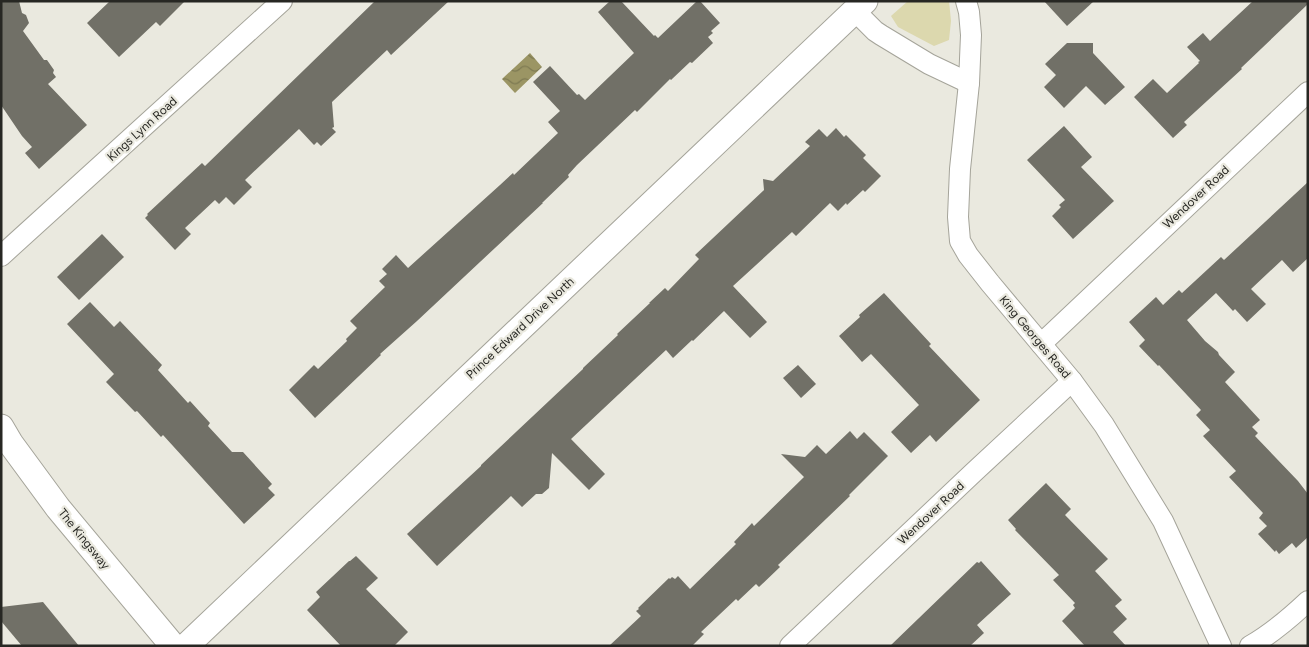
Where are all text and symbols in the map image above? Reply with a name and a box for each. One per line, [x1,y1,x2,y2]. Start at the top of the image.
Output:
street label: Kings Lynn Road [104,94,180,164]
street label: Wendover Road [1160,163,1232,231]
street label: Prince Edward Drive North [463,274,577,382]
street label: King Georges Road [996,293,1074,381]
street label: Wendover Road [895,479,967,547]
street label: The Kingsway [55,506,113,573]

